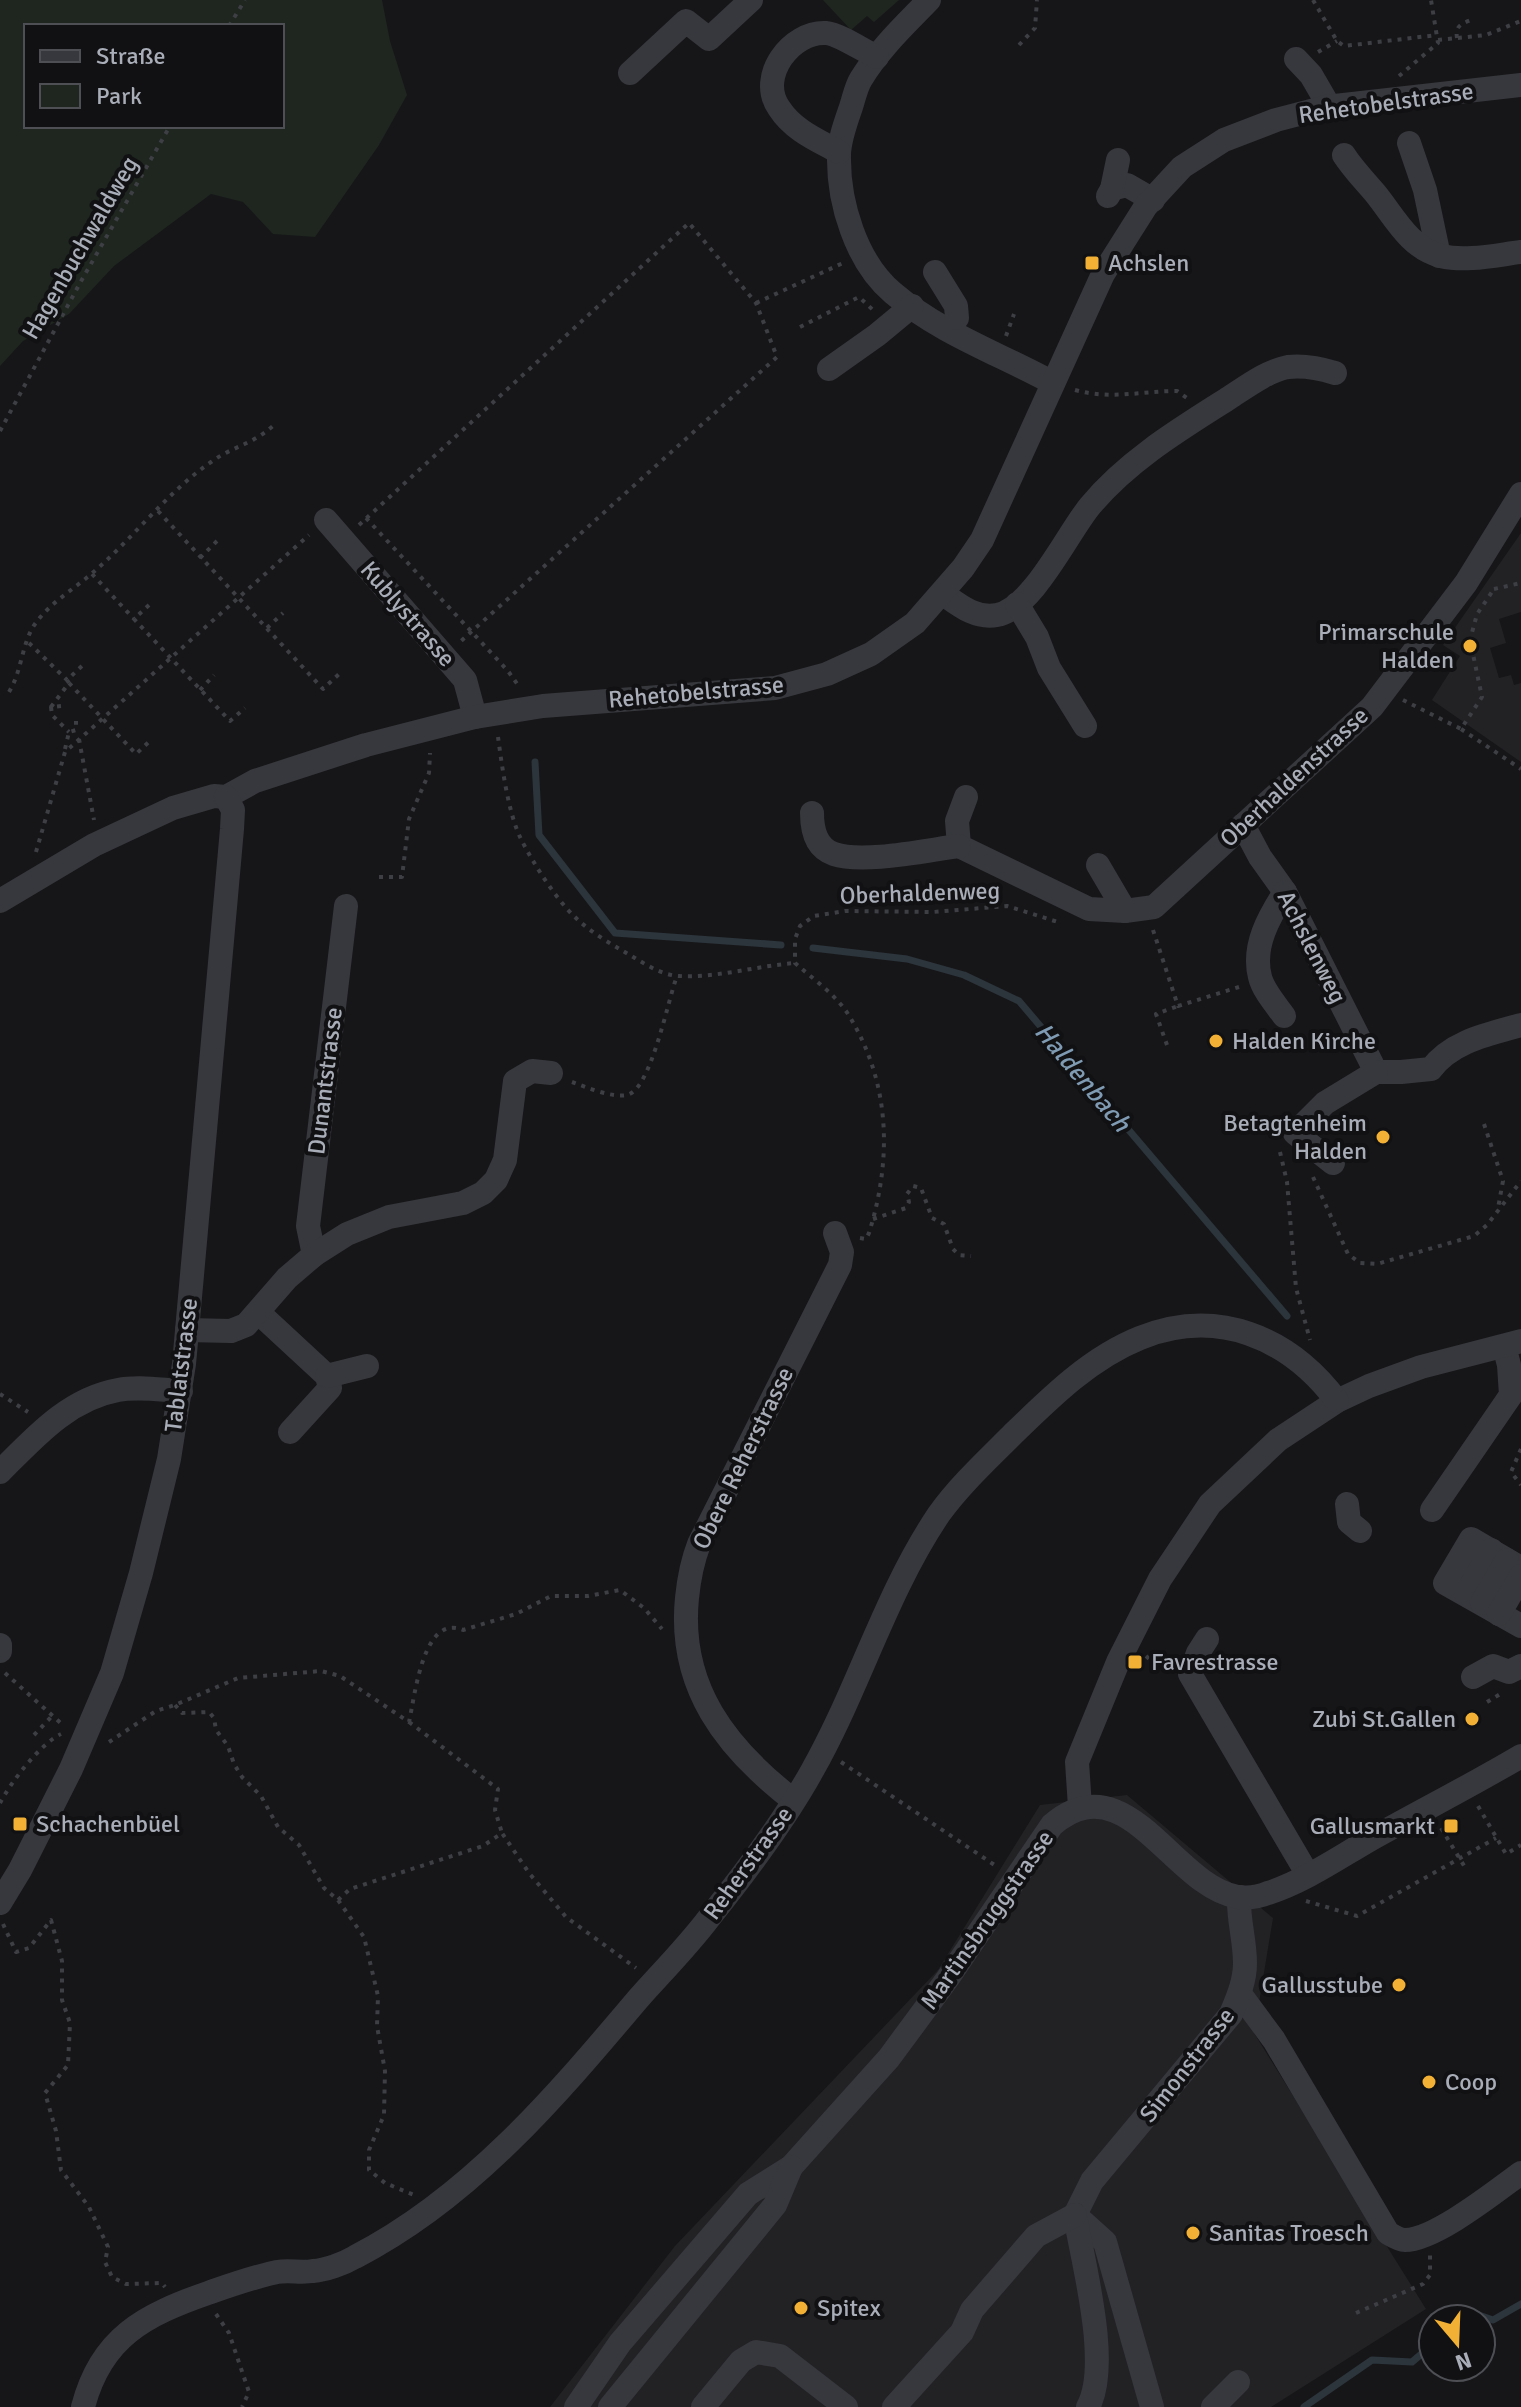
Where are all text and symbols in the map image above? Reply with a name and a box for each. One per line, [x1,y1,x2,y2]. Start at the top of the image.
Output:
legend [24,24,284,128]
text: Straße [96,41,166,71]
street label: Rehetobelstrasse [1297,76,1475,130]
text: Park [96,81,142,111]
street label: Hagenbuchwaldweg [15,151,145,345]
place label: Achslen [1108,248,1189,278]
marker: Achslen [1083,254,1101,272]
street label: Kublystrasse [354,555,462,673]
place label: Primarschule Halden [1318,617,1454,675]
marker: Primarschule Halden [1461,637,1479,655]
street label: Rehetobelstrasse [607,669,785,715]
street label: Oberhaldenstrasse [1214,701,1374,853]
street label: Oberhaldenweg [839,875,1001,911]
street label: Achslenweg [1271,886,1353,1008]
street label: Dunantstrasse [301,1006,349,1156]
water label: Haldenbach [1027,1017,1138,1139]
place label: Halden Kirche [1232,1026,1376,1056]
marker: Halden Kirche [1207,1032,1225,1050]
place label: Betagtenheim Halden [1223,1108,1367,1166]
marker: Betagtenheim Halden [1374,1128,1392,1146]
street label: Tablatstrasse [158,1296,204,1434]
street label: Obere Reherstrasse [686,1362,800,1554]
place label: Favrestrasse [1151,1647,1279,1677]
marker: Favrestrasse [1126,1653,1144,1671]
place label: Zubi St.Gallen [1312,1704,1456,1734]
marker: Zubi St.Gallen [1463,1710,1481,1728]
street label: Reherstrasse [697,1800,799,1926]
place label: Schachenbüel [36,1809,180,1839]
place label: Gallusmarkt [1310,1811,1435,1841]
marker: Schachenbüel [11,1815,29,1833]
marker: Gallusmarkt [1442,1817,1460,1835]
street label: Martinsbruggstrasse [914,1824,1060,2016]
place label: Gallusstube [1262,1970,1383,2000]
marker: Gallusstube [1390,1976,1408,1994]
street label: Simonstrasse [1133,2002,1241,2128]
place label: Coop [1445,2067,1497,2097]
marker: Coop [1420,2073,1438,2091]
place label: Sanitas Troesch [1209,2218,1369,2248]
marker: Sanitas Troesch [1184,2224,1202,2242]
place label: Spitex [817,2293,881,2323]
marker: Spitex [792,2299,810,2317]
north arrow [1417,2303,1497,2383]
text: N [1452,2346,1475,2377]

